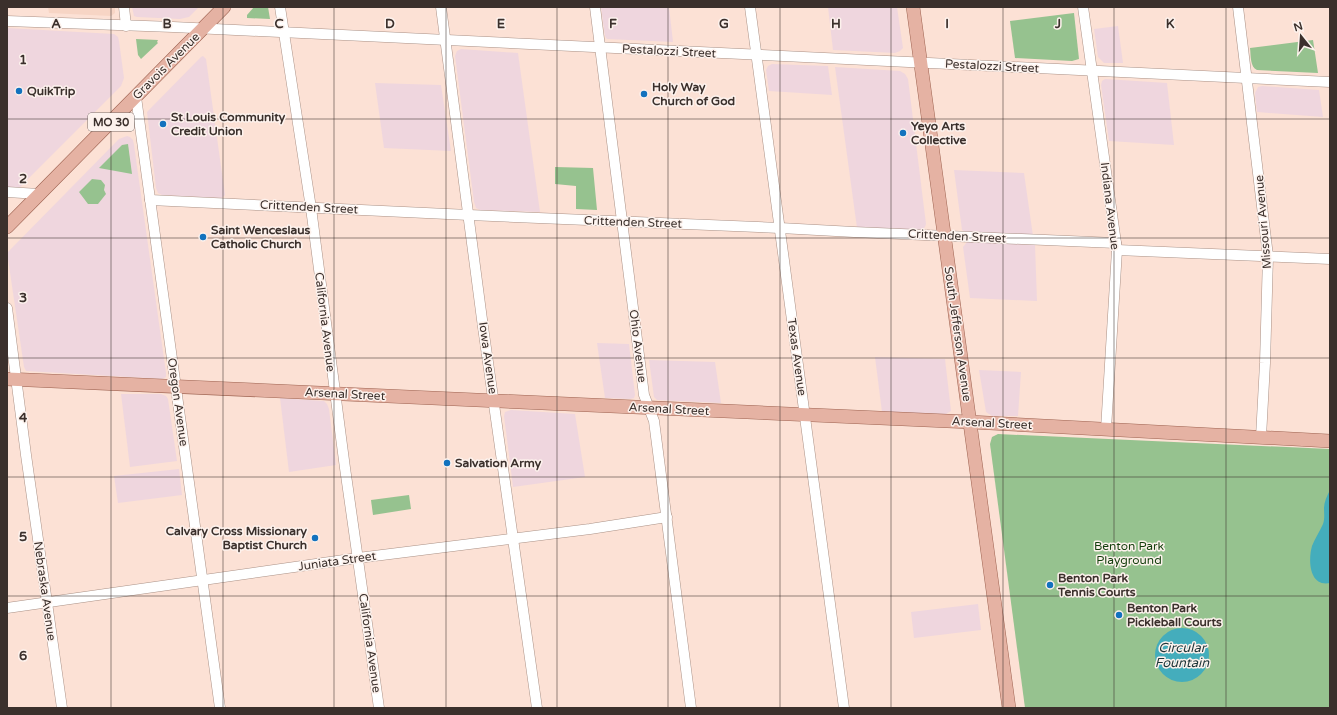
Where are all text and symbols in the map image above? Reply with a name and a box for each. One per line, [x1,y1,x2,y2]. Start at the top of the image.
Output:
text: A [51,16,61,32]
text: B [162,16,172,32]
text: C [274,16,284,32]
text: D [385,16,395,32]
text: E [497,16,505,32]
text: F [609,16,617,32]
text: G [719,16,729,32]
text: H [831,16,841,32]
text: I [945,16,949,32]
text: J [1054,16,1061,32]
text: K [1166,16,1175,32]
north arrow [1281,16,1321,56]
text: N [1292,19,1304,34]
street label: Gravois Avenue [130,30,202,102]
street label: Pestalozzi Street [622,42,717,60]
text: 1 [19,52,27,68]
street label: Pestalozzi Street [945,57,1040,75]
place label: Holy Way Church of God [652,80,735,108]
place label: QuikTrip [27,84,76,99]
marker: QuikTrip [14,86,24,96]
marker: Holy Way Church of God [639,89,649,99]
place label: St Louis Community Credit Union [171,110,286,138]
road number: MO 30 [88,113,134,131]
marker: St Louis Community Credit Union [158,119,168,129]
place label: Yeyo Arts Collective [911,119,966,147]
marker: Yeyo Arts Collective [898,128,908,138]
street label: Indiana Avenue [1098,161,1122,251]
text: 2 [19,171,27,187]
street label: Missouri Avenue [1252,174,1274,270]
street label: Crittenden Street [260,197,359,217]
street label: Crittenden Street [584,213,683,231]
place label: Saint Wenceslaus Catholic Church [211,223,311,251]
street label: Crittenden Street [908,226,1007,246]
marker: Saint Wenceslaus Catholic Church [198,232,208,242]
street label: South Jefferson Avenue [942,266,974,403]
street label: California Avenue [312,271,338,373]
text: 3 [19,290,27,306]
street label: Ohio Avenue [627,309,649,383]
street label: Texas Avenue [785,317,809,397]
street label: Iowa Avenue [476,321,500,395]
street label: Oregon Avenue [165,357,191,447]
street label: Arsenal Street [304,385,386,403]
street label: Arsenal Street [628,400,710,418]
text: 4 [19,410,28,426]
street label: Arsenal Street [951,414,1033,432]
place label: Salvation Army [455,456,542,471]
marker: Salvation Army [442,458,452,468]
place label: Calvary Cross Missionary Baptist Church [166,524,308,553]
text: 5 [19,529,27,545]
marker: Calvary Cross Missionary Baptist Church [310,533,320,543]
park label: Benton Park Playground [1094,539,1164,567]
street label: Nebraska Avenue [31,540,59,642]
street label: Juniata Street [297,549,377,573]
place label: Benton Park Tennis Courts [1057,571,1136,599]
marker: Benton Park Tennis Courts [1045,580,1055,590]
street label: California Avenue [356,592,384,694]
place label: Benton Park Pickleball Courts [1127,601,1222,629]
marker: Benton Park Pickleball Courts [1114,610,1124,620]
water label: Circular Fountain [1155,640,1210,671]
text: 6 [19,648,27,664]

